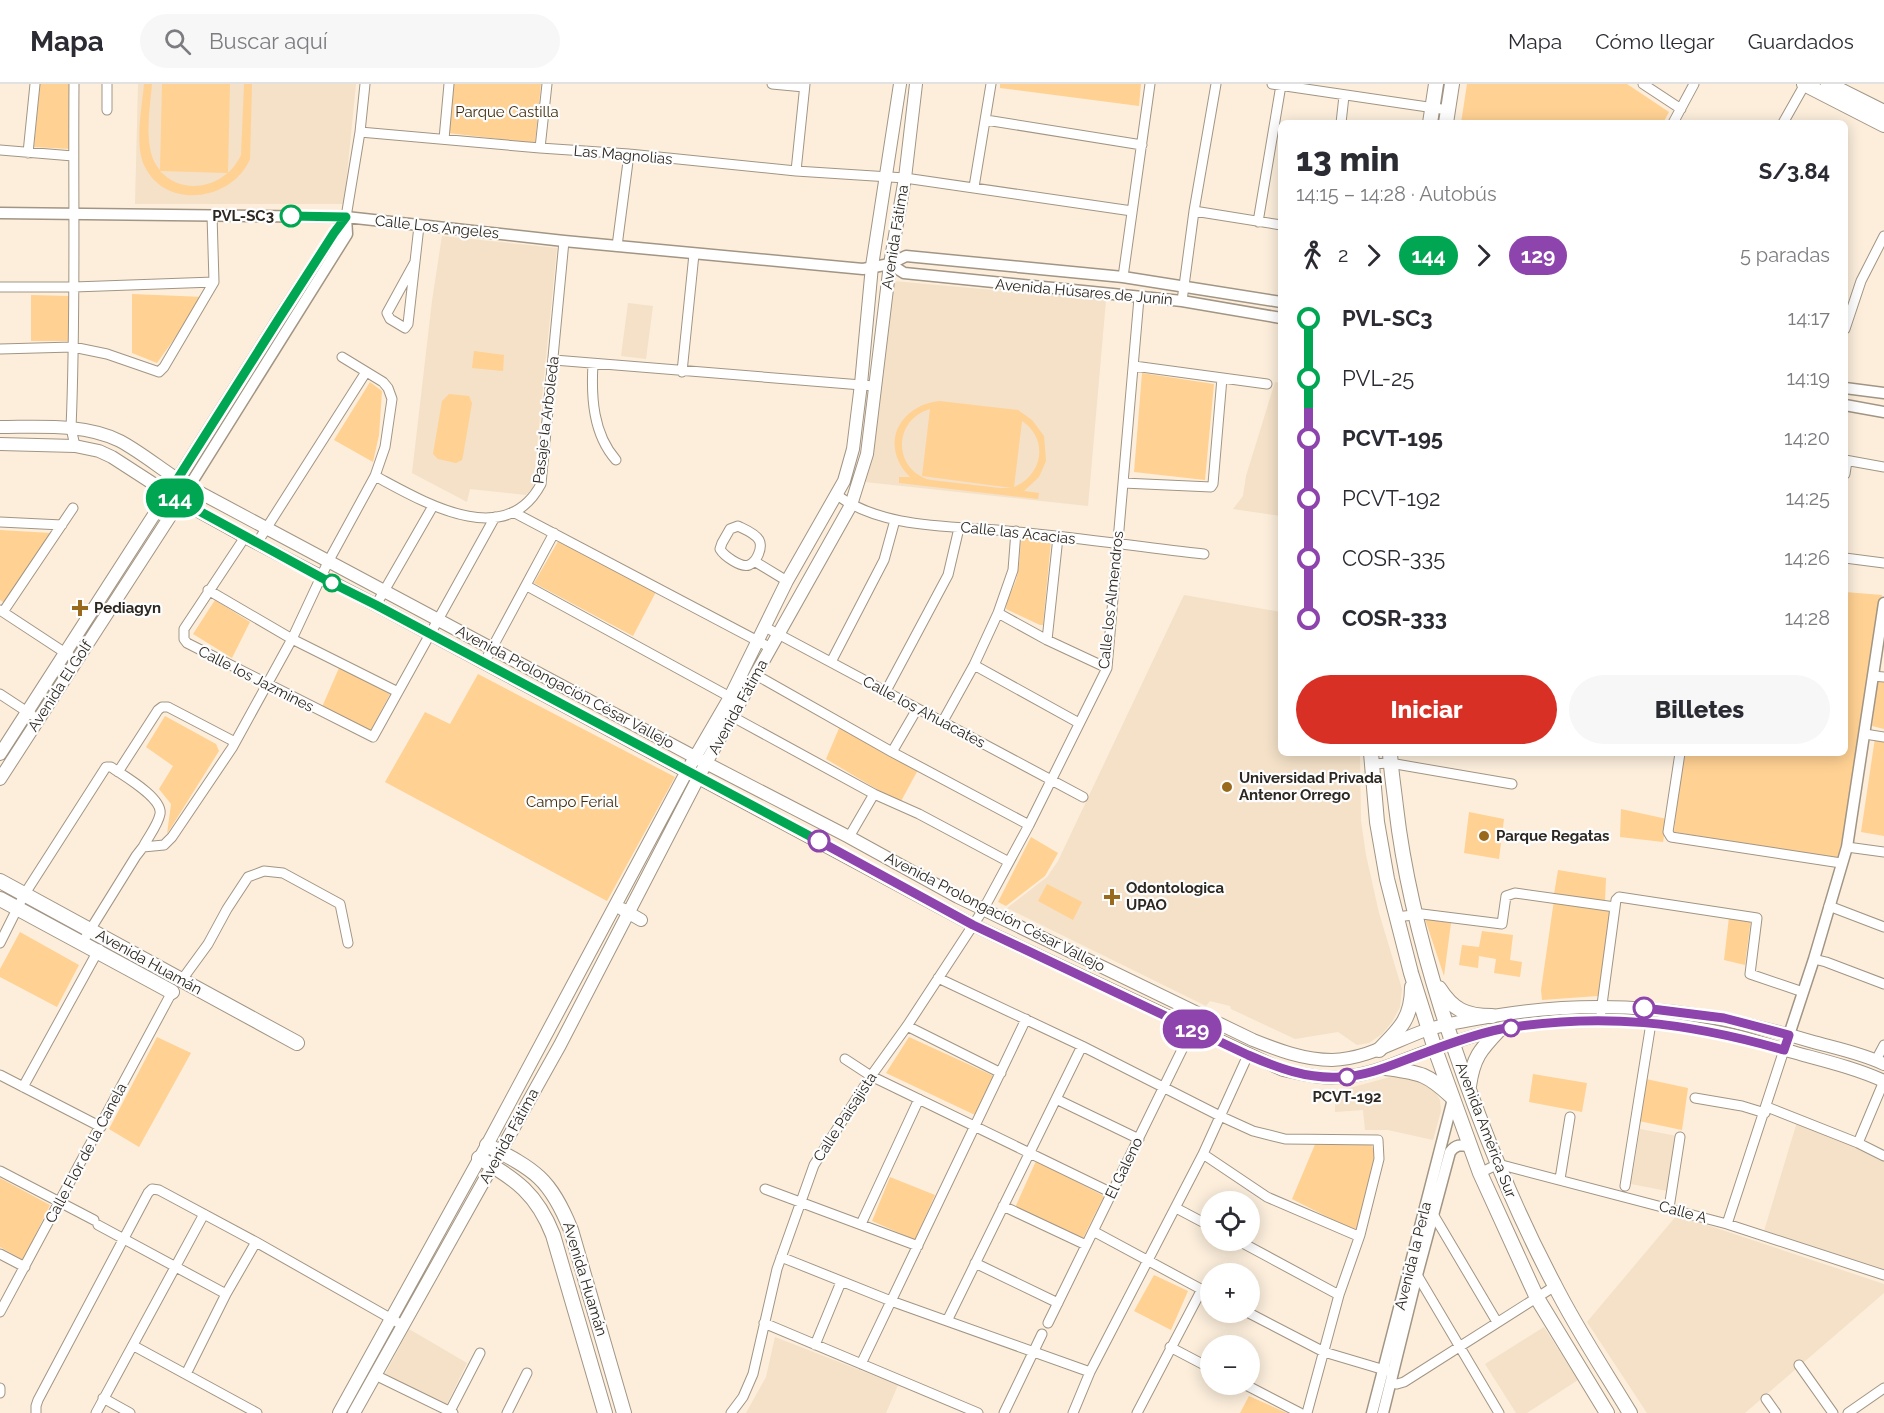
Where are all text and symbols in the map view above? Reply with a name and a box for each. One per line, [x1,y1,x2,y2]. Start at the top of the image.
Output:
search box [140,14,560,68]
text: Mapa [30,25,104,58]
icon: search [161,25,194,58]
text: Buscar aquí [209,28,328,54]
text: Mapa [1508,29,1562,54]
text: Cómo llegar [1595,29,1715,54]
text: Guardados [1748,29,1854,54]
park label: Parque Castilla [455,103,559,121]
text: 13 min [1296,140,1400,179]
street label: Las Magnolias [573,142,673,168]
text: S/3.84 [1759,158,1830,184]
text: 14:15 – 14:28 · Autobús [1296,182,1497,206]
street label: Avenida Fátima [878,183,912,291]
marker: PVL-SC3 [280,205,302,227]
place label: PVL-SC3 [212,207,274,225]
street label: Calle Los Angeles [374,212,500,242]
icon: walk [1296,239,1329,272]
icon: forward [1357,239,1390,272]
icon: forward [1467,239,1500,272]
text: 2 [1338,243,1348,267]
text: 144 [1411,243,1446,268]
text: 129 [1521,243,1555,268]
text: 5 paradas [1740,243,1830,267]
street label: Avenida Húsares de Junín [994,275,1174,309]
text: PVL-SC3 [1342,305,1433,331]
text: 14:17 [1788,306,1830,330]
street label: Pasaje la Arboleda [529,355,563,485]
text: PVL-25 [1342,365,1414,391]
text: 14:19 [1786,366,1830,390]
text: PCVT-195 [1342,425,1443,451]
text: 14:20 [1784,426,1830,450]
line badge: 144 [140,478,210,518]
text: PCVT-192 [1342,485,1440,511]
text: 144 [158,486,192,511]
text: 14:25 [1785,486,1830,510]
street label: Calle las Acacias [960,518,1076,548]
street label: Calle los Almendros [1095,530,1127,670]
text: COSR-335 [1342,545,1445,571]
text: 14:26 [1784,546,1830,570]
unlabelled marker [323,574,341,592]
marker: Pediagyn [71,599,89,617]
place label: Pediagyn [94,599,161,617]
text: COSR-333 [1342,605,1447,631]
text: 14:28 [1784,606,1830,630]
street label: Avenida Prolongación César Vallejo [453,622,677,752]
street label: Avenida El Golf [24,636,97,735]
street label: Calle los Jazmines [195,642,317,716]
street label: Avenida Fátima [704,656,772,758]
street label: Calle los Ahuacates [860,672,988,752]
button: Iniciar [1296,675,1557,744]
button: Billetes [1569,675,1830,744]
place label: Universidad Privada Antenor Orrego [1239,769,1383,804]
marker: Universidad Privada Antenor Orrego [1220,780,1234,794]
park label: Campo Ferial [526,793,619,811]
place label: Parque Regatas [1496,827,1609,845]
marker: Parque Regatas [1477,829,1491,843]
unlabelled marker [808,830,830,852]
street label: Avenida Prolongación César Vallejo [882,848,1108,976]
place label: Odontologica UPAO [1126,879,1225,914]
marker: Odontologica UPAO [1103,888,1121,906]
street label: Avenida Huamán [93,925,205,999]
unlabelled marker [1633,997,1655,1019]
line badge: 129 [1158,1010,1226,1048]
text: 129 [1175,1017,1209,1042]
unlabelled marker [1502,1019,1520,1037]
street label: Avenida América Sur [1452,1060,1520,1201]
marker: PCVT-192 [1338,1068,1356,1086]
street label: Calle Paisajista [810,1069,880,1165]
street label: Calle Flor de la Canela [41,1080,131,1226]
street label: Avenida Fátima [475,1085,543,1187]
place label: PCVT-192 [1312,1088,1382,1106]
street label: El Galeno [1101,1134,1147,1202]
map controls [1200,1191,1260,1395]
button: locate [1200,1191,1260,1251]
street label: Calle A [1657,1197,1709,1227]
street label: Avenida la Perla [1391,1200,1435,1312]
street label: Avenida Huamán [559,1220,611,1338]
button: + [1200,1263,1260,1323]
button: − [1200,1335,1260,1395]

